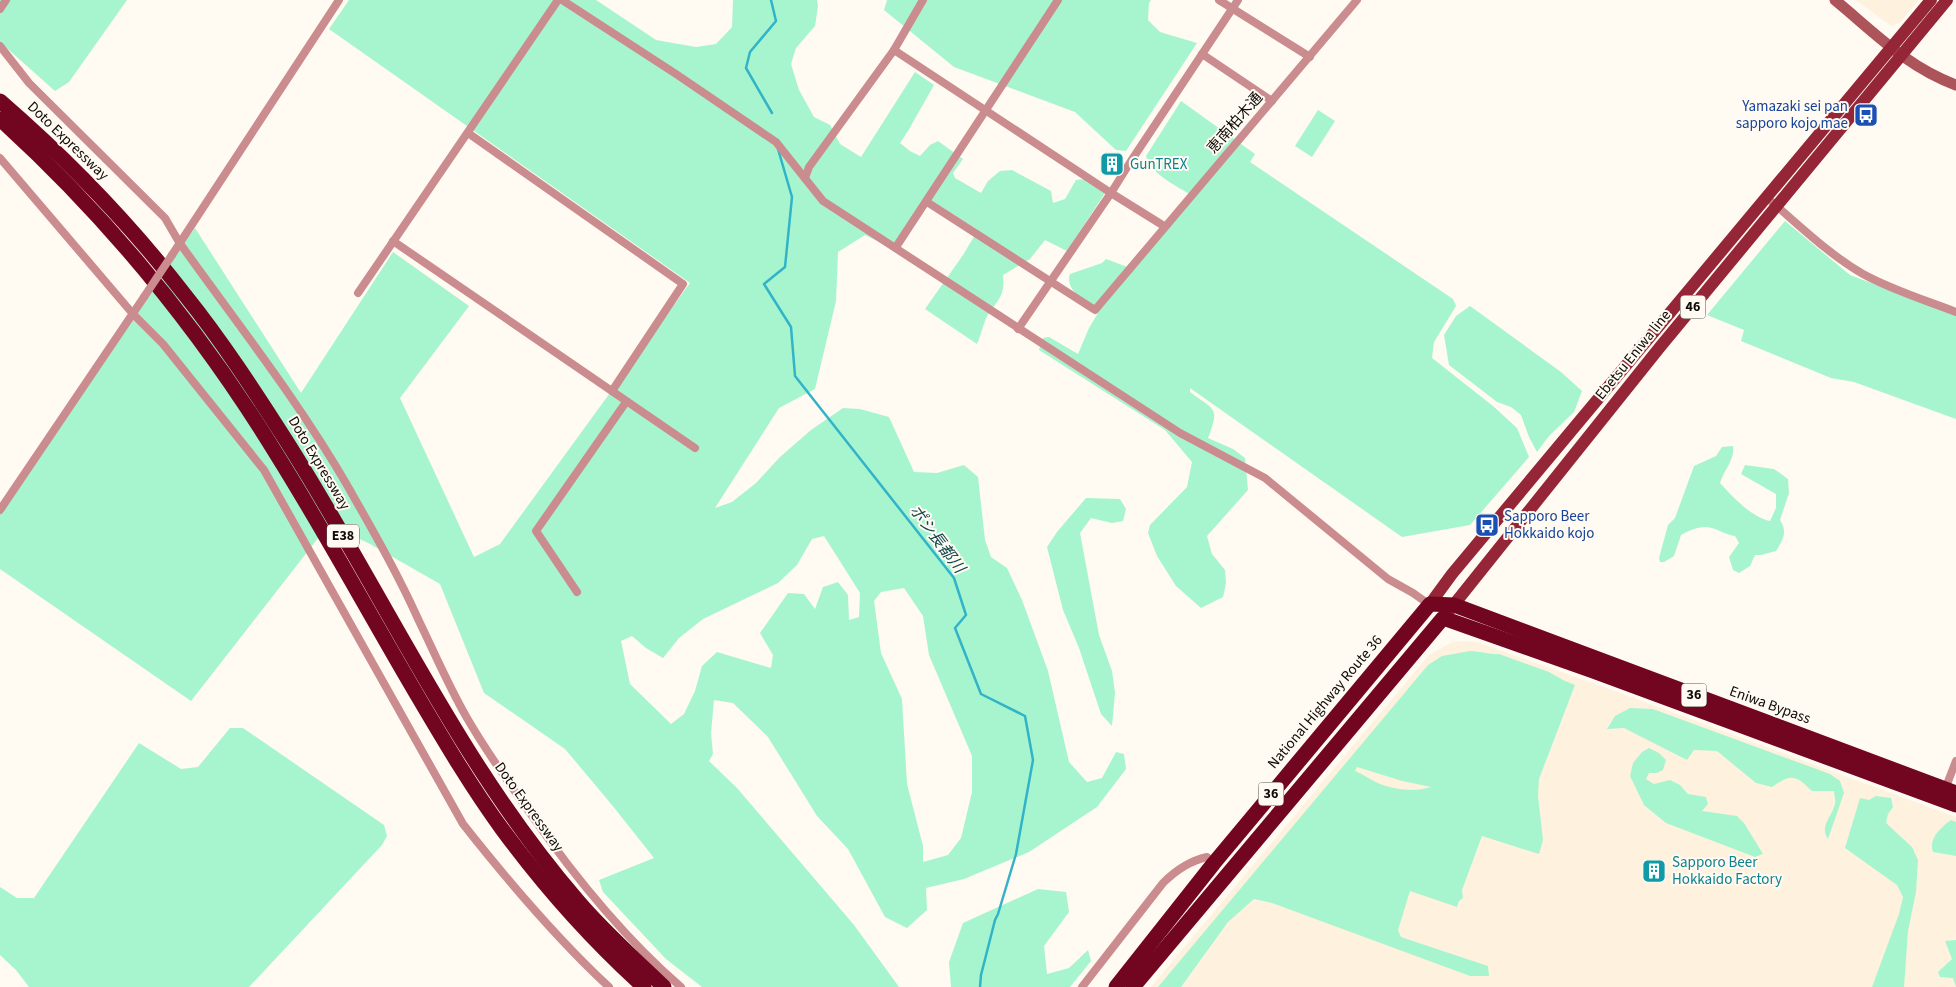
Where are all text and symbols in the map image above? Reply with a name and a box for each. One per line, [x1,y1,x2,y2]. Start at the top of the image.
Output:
street label: 恵南柏木通 [1202,88,1268,158]
place label: Yamazaki sei pan sapporo kojo mae [1736,96,1848,134]
street label: Doto Expressway [23,97,113,185]
bus stop icon: Yamazaki sei pan sapporo kojo mae [1853,102,1879,128]
building icon: GunTREX [1099,151,1125,177]
place label: GunTREX [1130,154,1188,175]
road number: 46 [1680,296,1706,318]
street label: Ebetsu Eniwa line [1590,306,1676,404]
street label: Doto Expressway [283,412,355,514]
water label: ポシ長都川 [904,500,971,579]
place label: Sapporo Beer Hokkaido kojo [1504,506,1594,544]
bus stop icon: Sapporo Beer Hokkaido kojo [1474,512,1500,538]
road number: E38 [327,524,359,548]
street label: National Highway Route 36 [1263,631,1387,773]
street label: Eniwa Bypass [1727,681,1813,729]
road number: 36 [1682,684,1706,706]
street label: Doto Expressway [489,758,569,856]
road number: 36 [1258,782,1284,806]
place label: Sapporo Beer Hokkaido Factory [1672,852,1782,890]
building icon: Sapporo Beer Hokkaido Factory [1641,858,1667,884]

